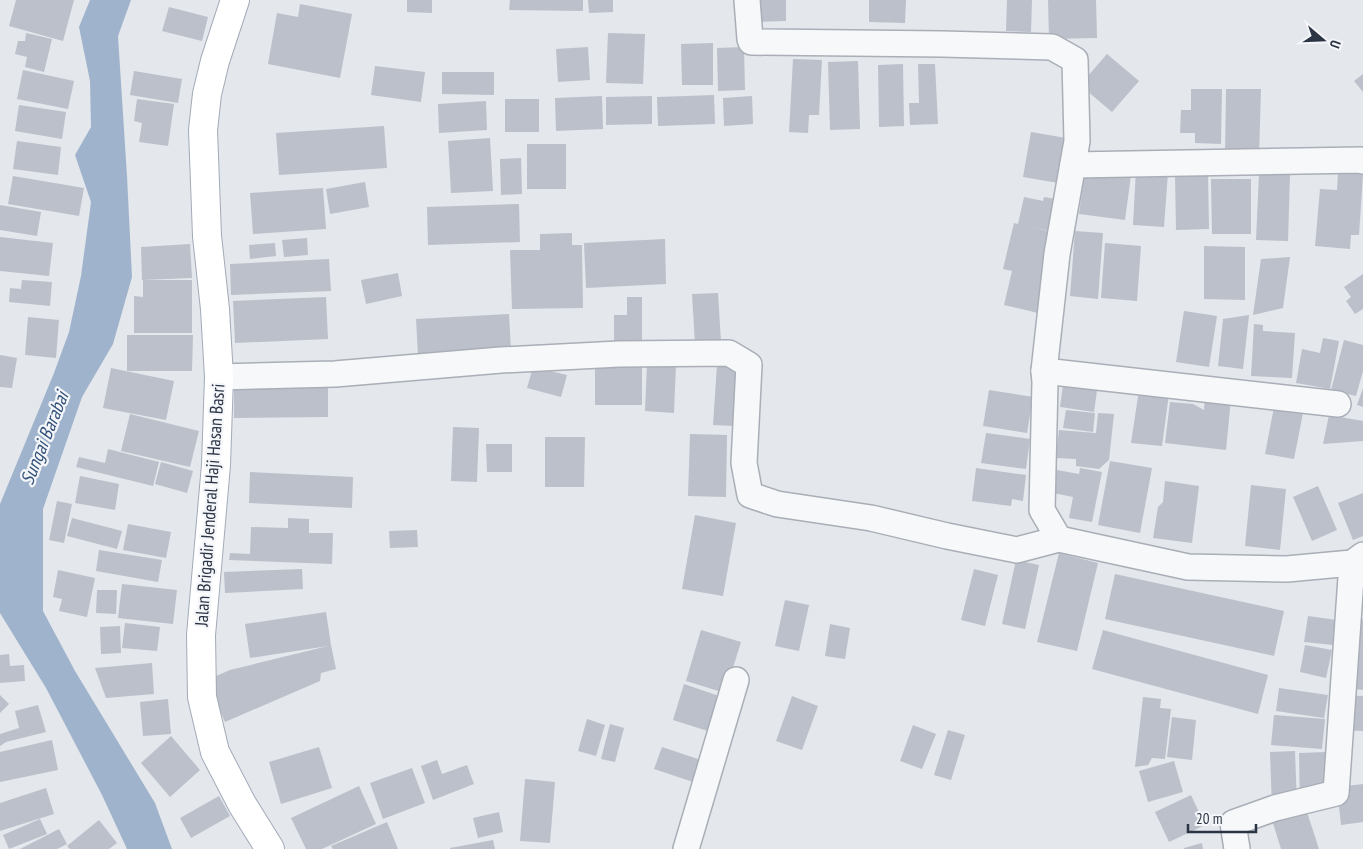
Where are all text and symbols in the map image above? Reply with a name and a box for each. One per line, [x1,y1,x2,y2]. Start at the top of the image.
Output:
north arrow [1298,15,1348,65]
text: U [1326,38,1345,51]
street label: Jalan Brigadir Jenderal Haji Hasan Basri [189,383,229,628]
water label: Sungai Barabai [15,385,75,488]
scale bar [1188,802,1256,834]
text: 20 m [1196,809,1222,828]

